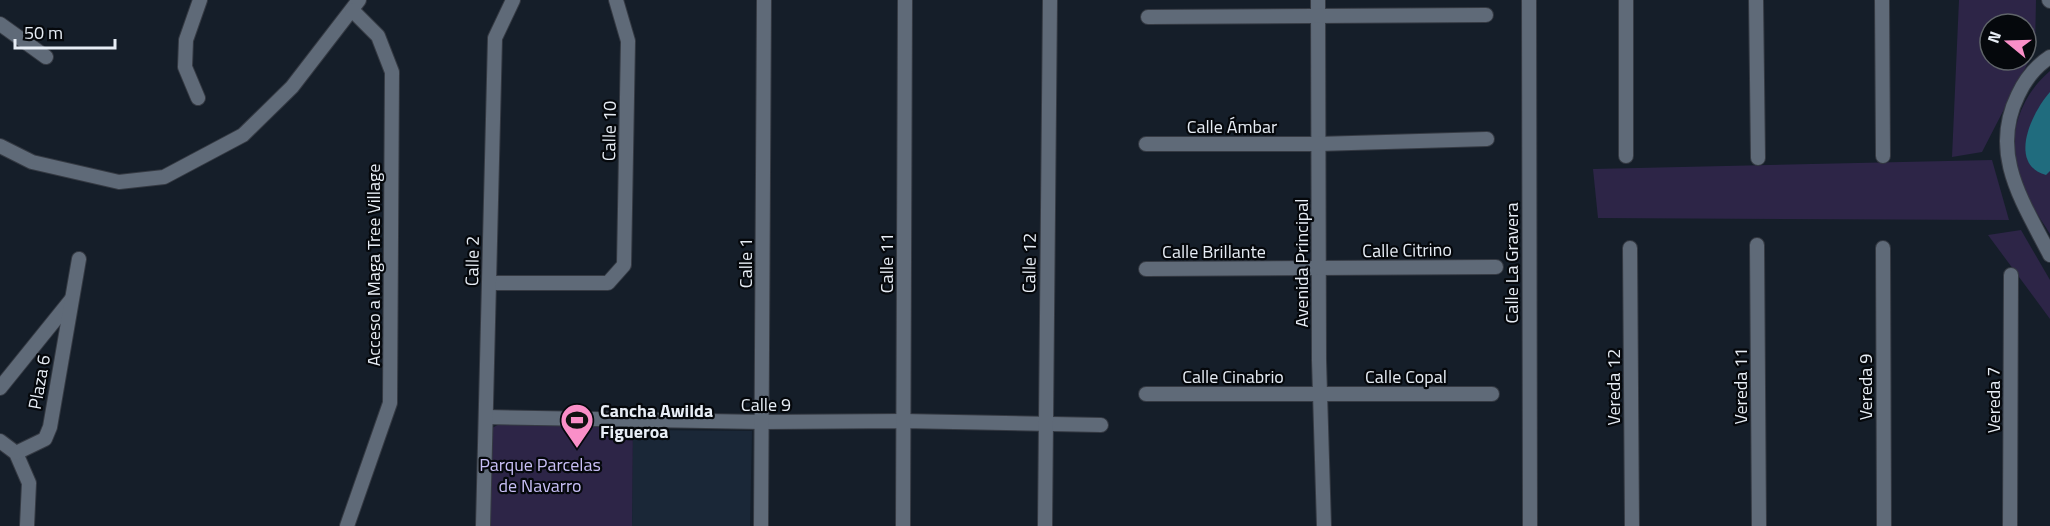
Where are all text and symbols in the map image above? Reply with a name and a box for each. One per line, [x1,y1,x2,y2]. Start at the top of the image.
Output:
scale bar [15,12,116,50]
north arrow [1978,12,2038,72]
text: 50 m [24,19,63,46]
text: N [1981,28,2007,46]
street label: Calle 10 [595,101,623,161]
street label: Calle Ámbar [1187,113,1277,140]
street label: Acceso a Maga Tree Village [360,164,387,366]
street label: Avenida Principal [1288,198,1315,328]
street label: Calle La Gravera [1498,203,1525,323]
street label: Calle 11 [873,233,900,293]
street label: Calle 12 [1015,233,1043,293]
street label: Calle 2 [458,236,486,286]
street label: Calle Citrino [1362,236,1452,264]
street label: Calle 1 [732,238,759,288]
street label: Calle Brillante [1162,238,1266,265]
street label: Vereda 11 [1727,348,1754,424]
street label: Vereda 12 [1600,349,1627,425]
street label: Plaza 6 [21,353,57,411]
street label: Vereda 9 [1852,354,1879,420]
street label: Calle Cinabrio [1182,363,1284,390]
street label: Calle Copal [1365,363,1447,390]
street label: Vereda 7 [1980,367,2007,433]
street label: Calle 9 [741,391,791,418]
place label: Cancha Awilda Figueroa [600,397,713,445]
sports icon: Cancha Awilda Figueroa [559,402,595,449]
park label: Parque Parcelas de Navarro [479,451,601,499]

